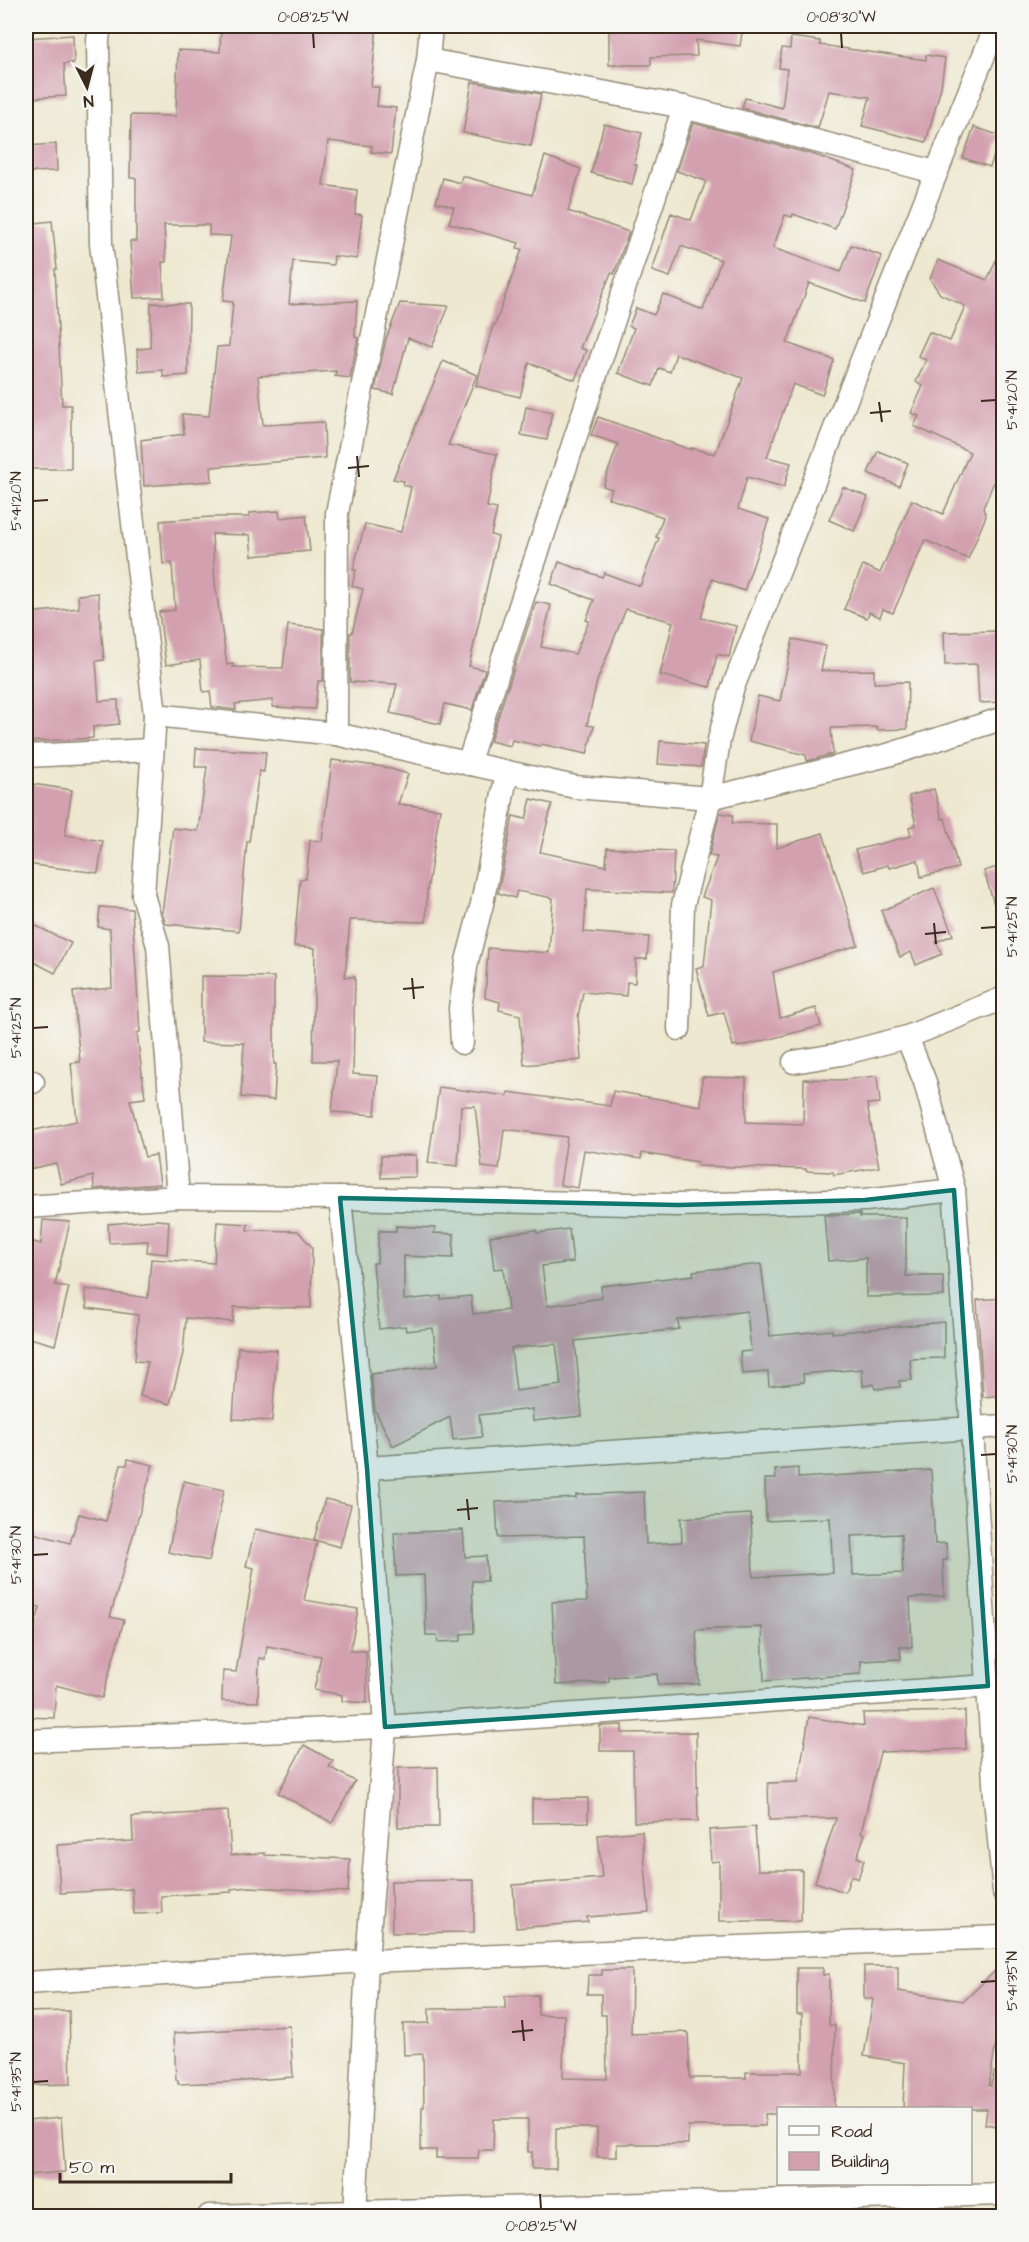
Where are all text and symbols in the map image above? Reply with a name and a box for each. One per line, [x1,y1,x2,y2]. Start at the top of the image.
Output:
text: 0°08'25"W [277,7,349,28]
text: 0°08'30"W [806,7,876,28]
north arrow [57,57,117,117]
text: N [82,89,95,112]
text: 5°41'20"N [1002,370,1023,430]
text: 5°41'20"N [6,471,27,531]
text: 5°41'25"N [1002,897,1023,957]
text: 5°41'25"N [6,998,27,1058]
text: 5°41'30"N [1002,1425,1023,1483]
text: 5°41'30"N [6,1526,27,1584]
text: 5°41'35"N [1002,1951,1023,2011]
text: 5°41'35"N [6,2052,27,2112]
legend [777,2107,972,2185]
text: Road [831,2119,872,2144]
scale bar [60,2146,231,2184]
text: Building [831,2149,889,2175]
text: 50 m [69,2155,114,2180]
text: 0°08'25"W [505,2216,577,2237]

